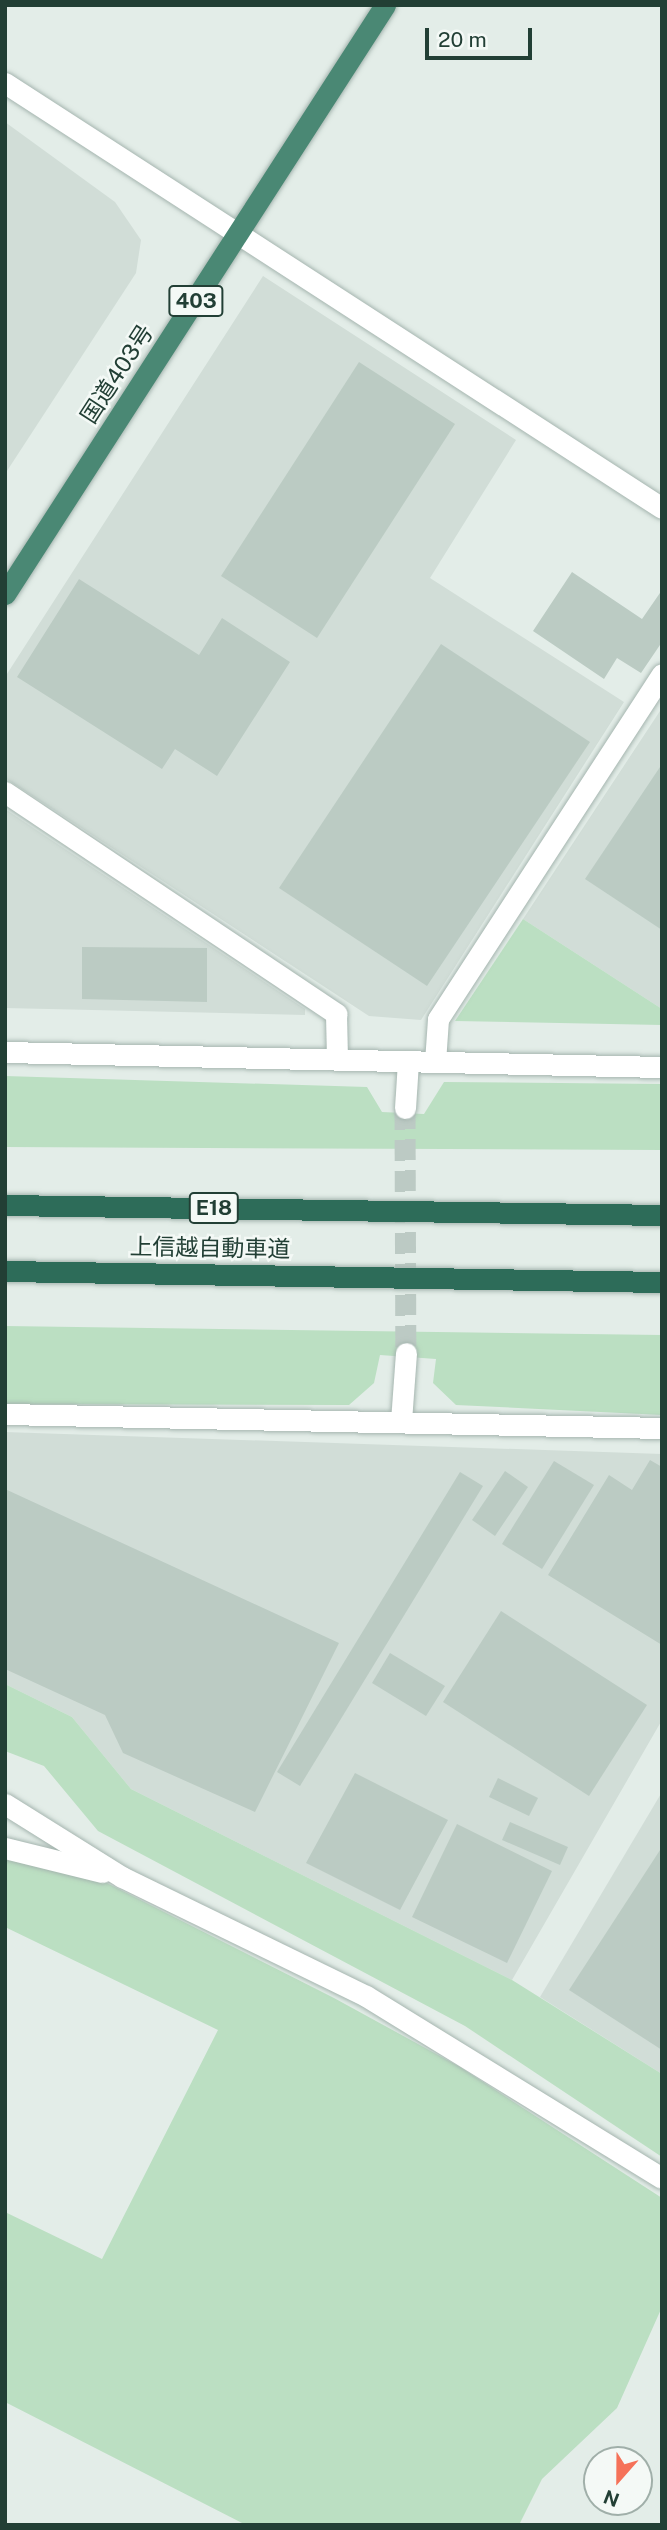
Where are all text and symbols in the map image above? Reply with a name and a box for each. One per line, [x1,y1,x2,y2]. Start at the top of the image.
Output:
scale bar [429,14,536,58]
text: 20 m [438,27,487,52]
road number: 403 [168,284,224,318]
street label: 国道403号 [75,320,159,428]
road number: E18 [188,1190,240,1226]
street label: 上信越自動車道 [129,1233,291,1263]
north arrow [583,2446,653,2516]
text: N [600,2486,622,2512]

